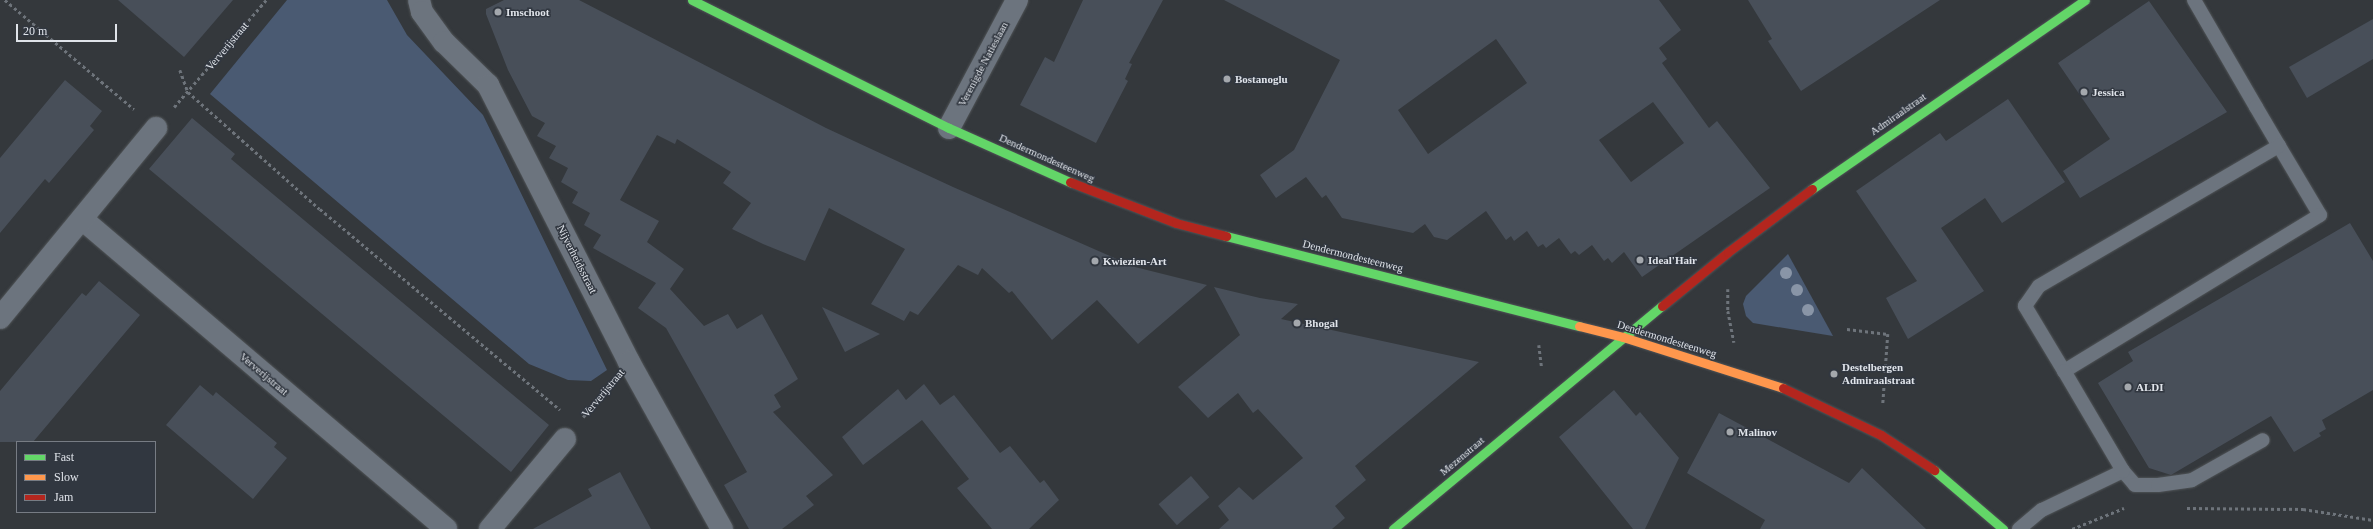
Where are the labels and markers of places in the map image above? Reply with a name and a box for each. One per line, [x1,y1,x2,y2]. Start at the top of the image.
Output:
place label: Imschoot [506,5,549,19]
marker: Imschoot [493,7,503,17]
place label: Bostanoglu [1235,72,1288,86]
marker: Bostanoglu [1222,74,1232,84]
place label: Jessica [2092,85,2124,99]
marker: Jessica [2079,87,2089,97]
place label: Ideal'Hair [1648,253,1697,267]
place label: Kwiezien-Art [1103,254,1167,268]
marker: Ideal'Hair [1635,255,1645,265]
marker: Kwiezien-Art [1090,256,1100,266]
place label: Bhogal [1305,316,1338,330]
marker: Bhogal [1292,318,1302,328]
place label: Destelbergen Admiraalstraat [1842,361,1915,387]
marker: Destelbergen Admiraalstraat [1829,369,1839,379]
place label: ALDI [2136,380,2164,394]
marker: ALDI [2123,382,2133,392]
place label: Malinov [1738,425,1777,439]
marker: Malinov [1725,427,1735,437]

